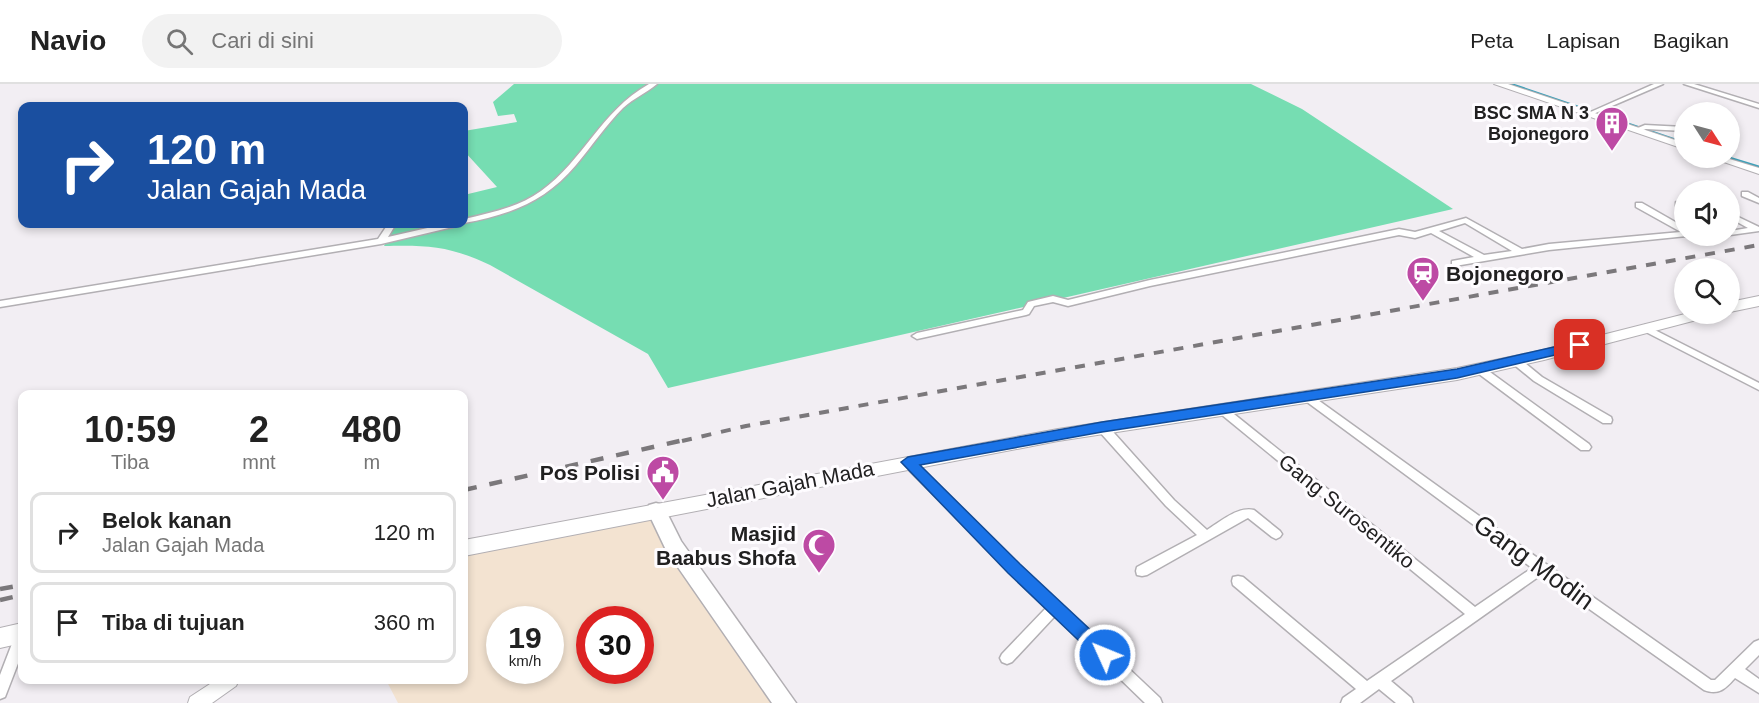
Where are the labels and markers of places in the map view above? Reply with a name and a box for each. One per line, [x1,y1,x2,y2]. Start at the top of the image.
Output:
place label: BSC SMA N 3 Bojonegoro [1474,103,1589,144]
building icon: BSC SMA N 3 Bojonegoro [1594,105,1630,152]
station icon: Bojonegoro [1405,255,1441,302]
place label: Bojonegoro [1446,262,1564,285]
pin [1554,319,1605,370]
public building icon: Pos Polisi [645,454,681,501]
place label: Pos Polisi [540,461,640,484]
place label: Masjid Baabus Shofa [656,522,796,569]
mosque icon: Masjid Baabus Shofa [801,527,837,574]

